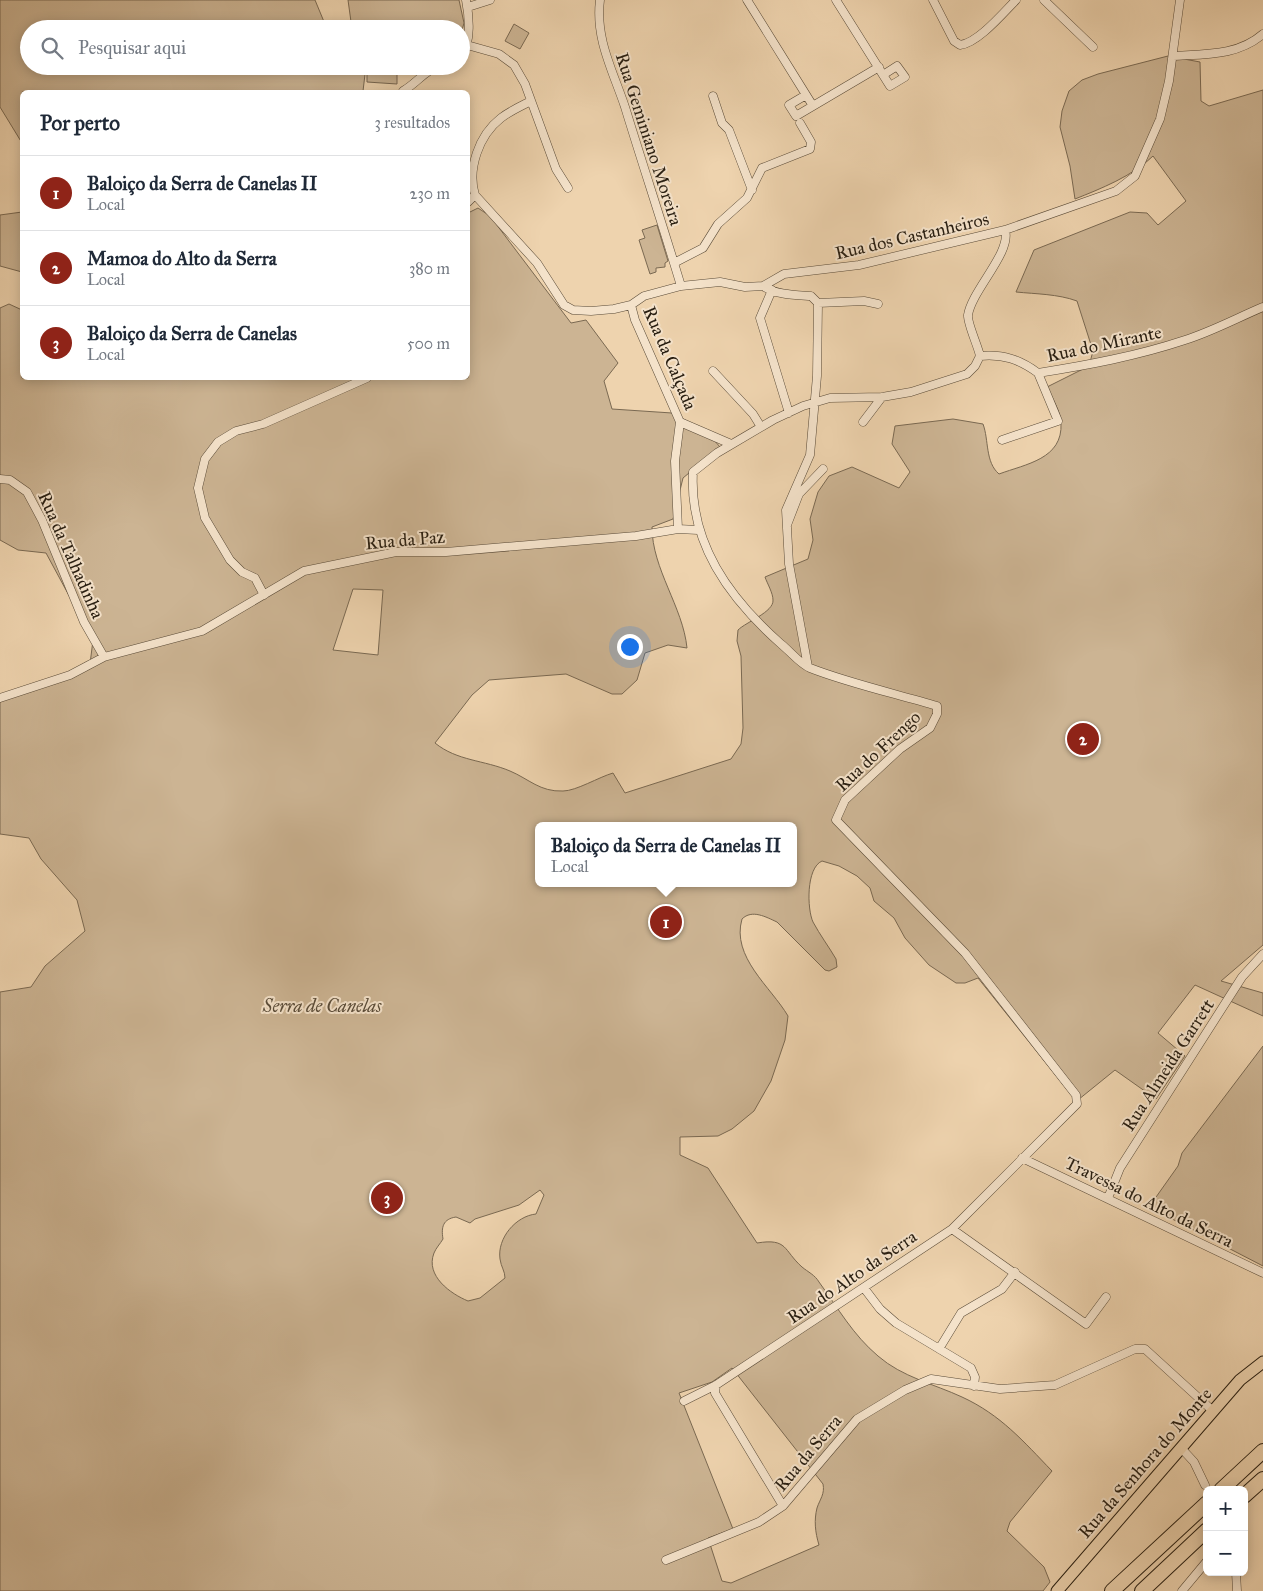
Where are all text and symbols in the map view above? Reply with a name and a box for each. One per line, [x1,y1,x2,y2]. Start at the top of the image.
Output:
search box [20,20,470,75]
icon: search [38,34,66,62]
text: Pesquisar aqui [78,36,186,59]
street label: Rua Geminiano Moreira [611,50,687,229]
text: Por perto [40,110,120,136]
text: 3 resultados [375,113,450,132]
text: Baloiço da Serra de Canelas II [87,172,317,195]
text: 1 [53,184,59,203]
text: 230 m [410,184,450,203]
text: Local [87,195,125,214]
street label: Rua dos Castanheiros [833,208,991,264]
text: Mamoa do Alto da Serra [87,247,277,270]
text: 2 [52,259,60,278]
text: 380 m [409,259,450,278]
text: Local [87,270,125,289]
street label: Rua da Calçada [638,303,702,414]
street label: Rua do Mirante [1044,321,1164,367]
text: Baloiço da Serra de Canelas [87,322,297,345]
text: 3 [53,334,59,353]
text: 500 m [407,334,450,353]
text: Local [87,345,125,364]
street label: Rua da Talhadinha [33,488,109,622]
street label: Rua da Paz [364,526,446,554]
your location [617,634,643,660]
street label: Rua do Frengo [831,706,926,797]
pin: 2 [1067,720,1099,758]
popup [535,822,797,887]
text: Baloiço da Serra de Canelas II [551,834,781,857]
text: Local [551,857,589,876]
pin: 1 [650,903,682,941]
street label: Rua Almeida Garrett [1117,994,1219,1135]
park label: Serra de Canelas [262,995,382,1017]
street label: Travessa do Alto da Serra [1061,1152,1237,1253]
pin: 3 [371,1179,403,1217]
street label: Rua do Alto da Serra [783,1225,921,1328]
street label: Rua da Senhora do Monte [1074,1383,1216,1543]
street label: Rua da Serra [770,1410,847,1496]
map controls [1203,1486,1248,1576]
button: + [1203,1486,1248,1531]
button: − [1203,1531,1248,1576]

